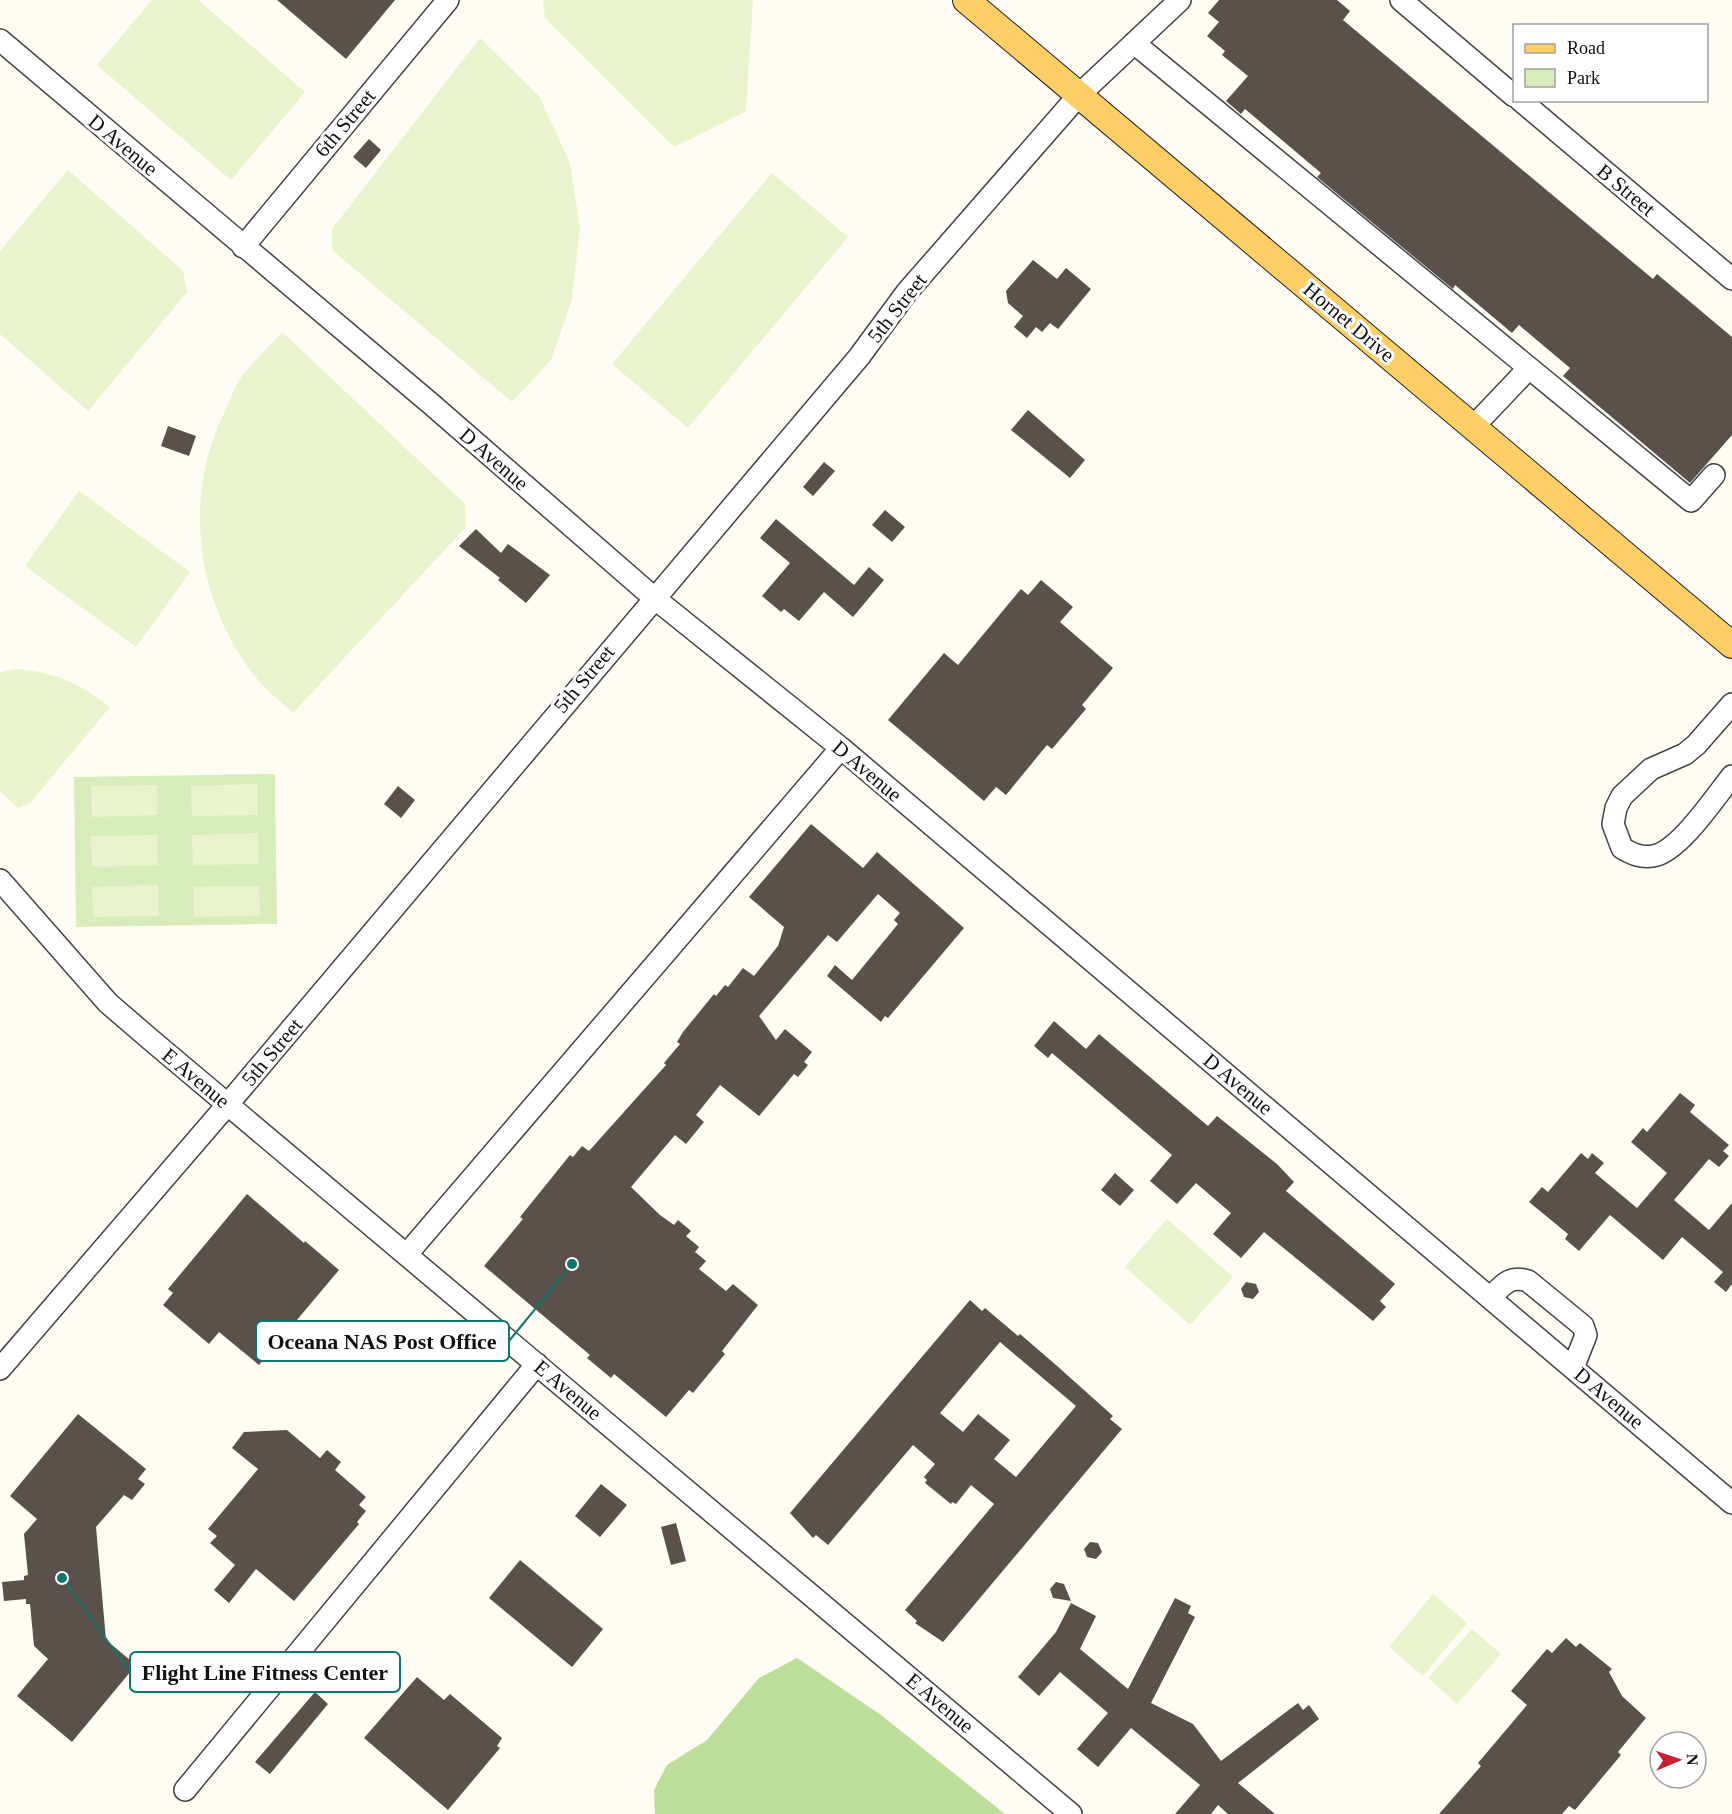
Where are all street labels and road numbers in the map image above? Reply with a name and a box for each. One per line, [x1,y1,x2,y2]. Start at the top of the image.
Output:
street label: 6th Street [310,84,380,162]
street label: D Avenue [83,109,163,181]
street label: B Street [1592,159,1660,221]
street label: 5th Street [863,269,932,347]
street label: Hornet Drive [1299,277,1399,367]
street label: D Avenue [455,423,533,495]
street label: 5th Street [549,640,619,718]
street label: D Avenue [827,735,907,807]
street label: 5th Street [237,1013,307,1091]
street label: E Avenue [157,1043,235,1113]
street label: D Avenue [1198,1048,1278,1120]
street label: E Avenue [529,1355,607,1425]
street label: D Avenue [1569,1362,1649,1434]
street label: E Avenue [901,1668,979,1738]

